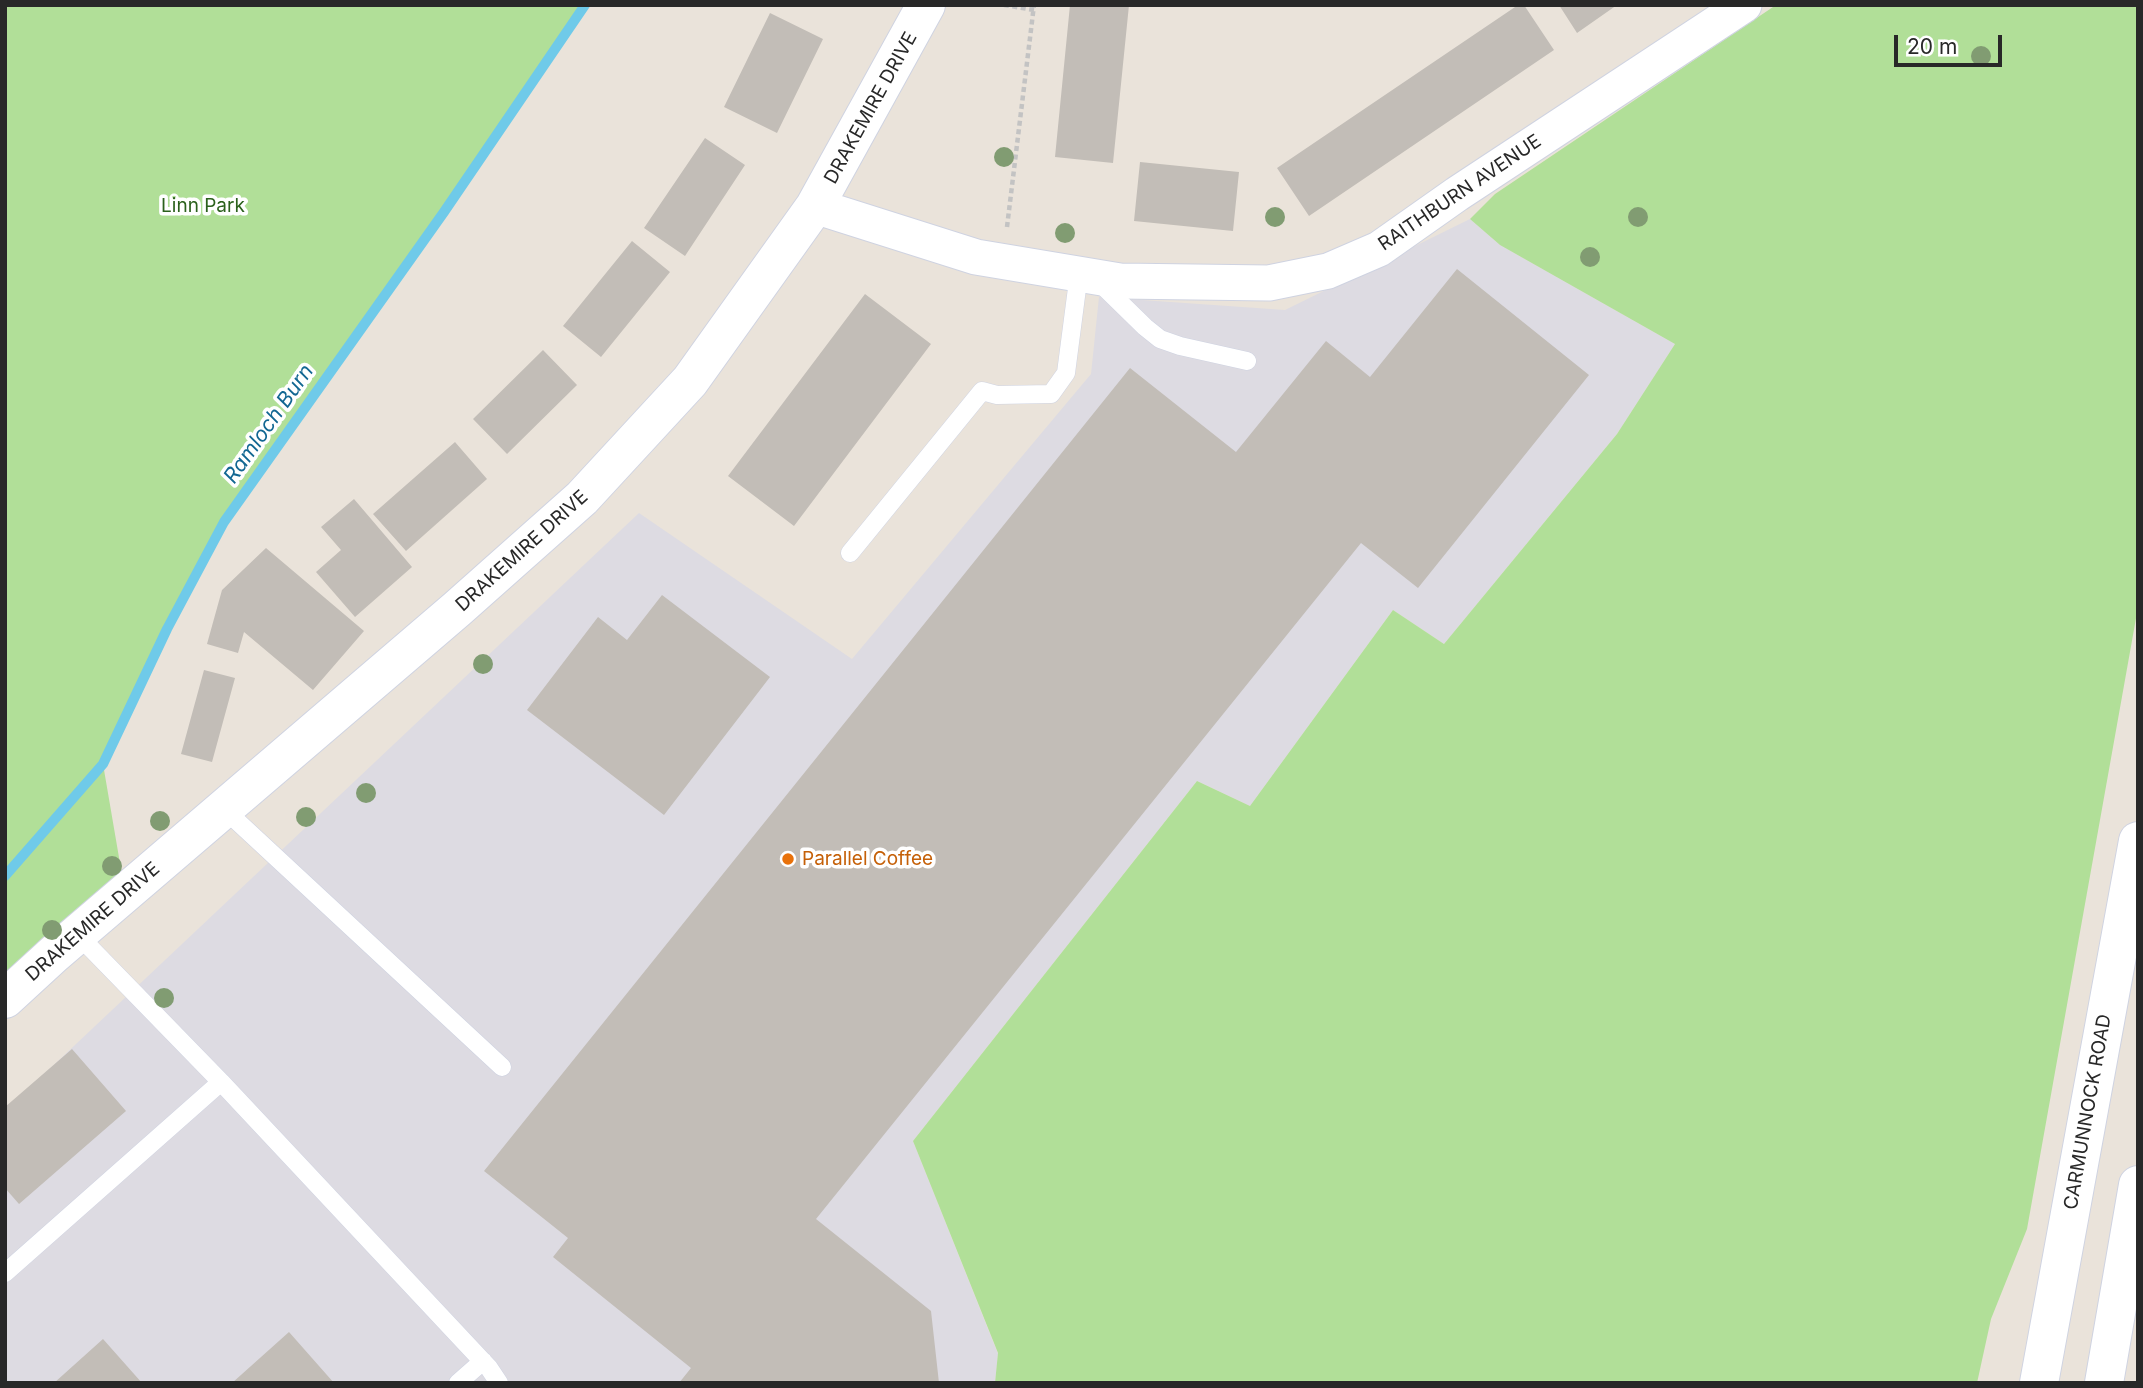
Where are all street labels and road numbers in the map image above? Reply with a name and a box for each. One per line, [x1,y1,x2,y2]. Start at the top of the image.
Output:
street label: DRAKEMIRE DRIVE [820,28,922,188]
street label: RAITHBURN AVENUE [1374,130,1546,256]
street label: DRAKEMIRE DRIVE [451,486,593,616]
street label: DRAKEMIRE DRIVE [21,858,165,986]
street label: CARMUNNOCK ROAD [2060,1012,2116,1212]

